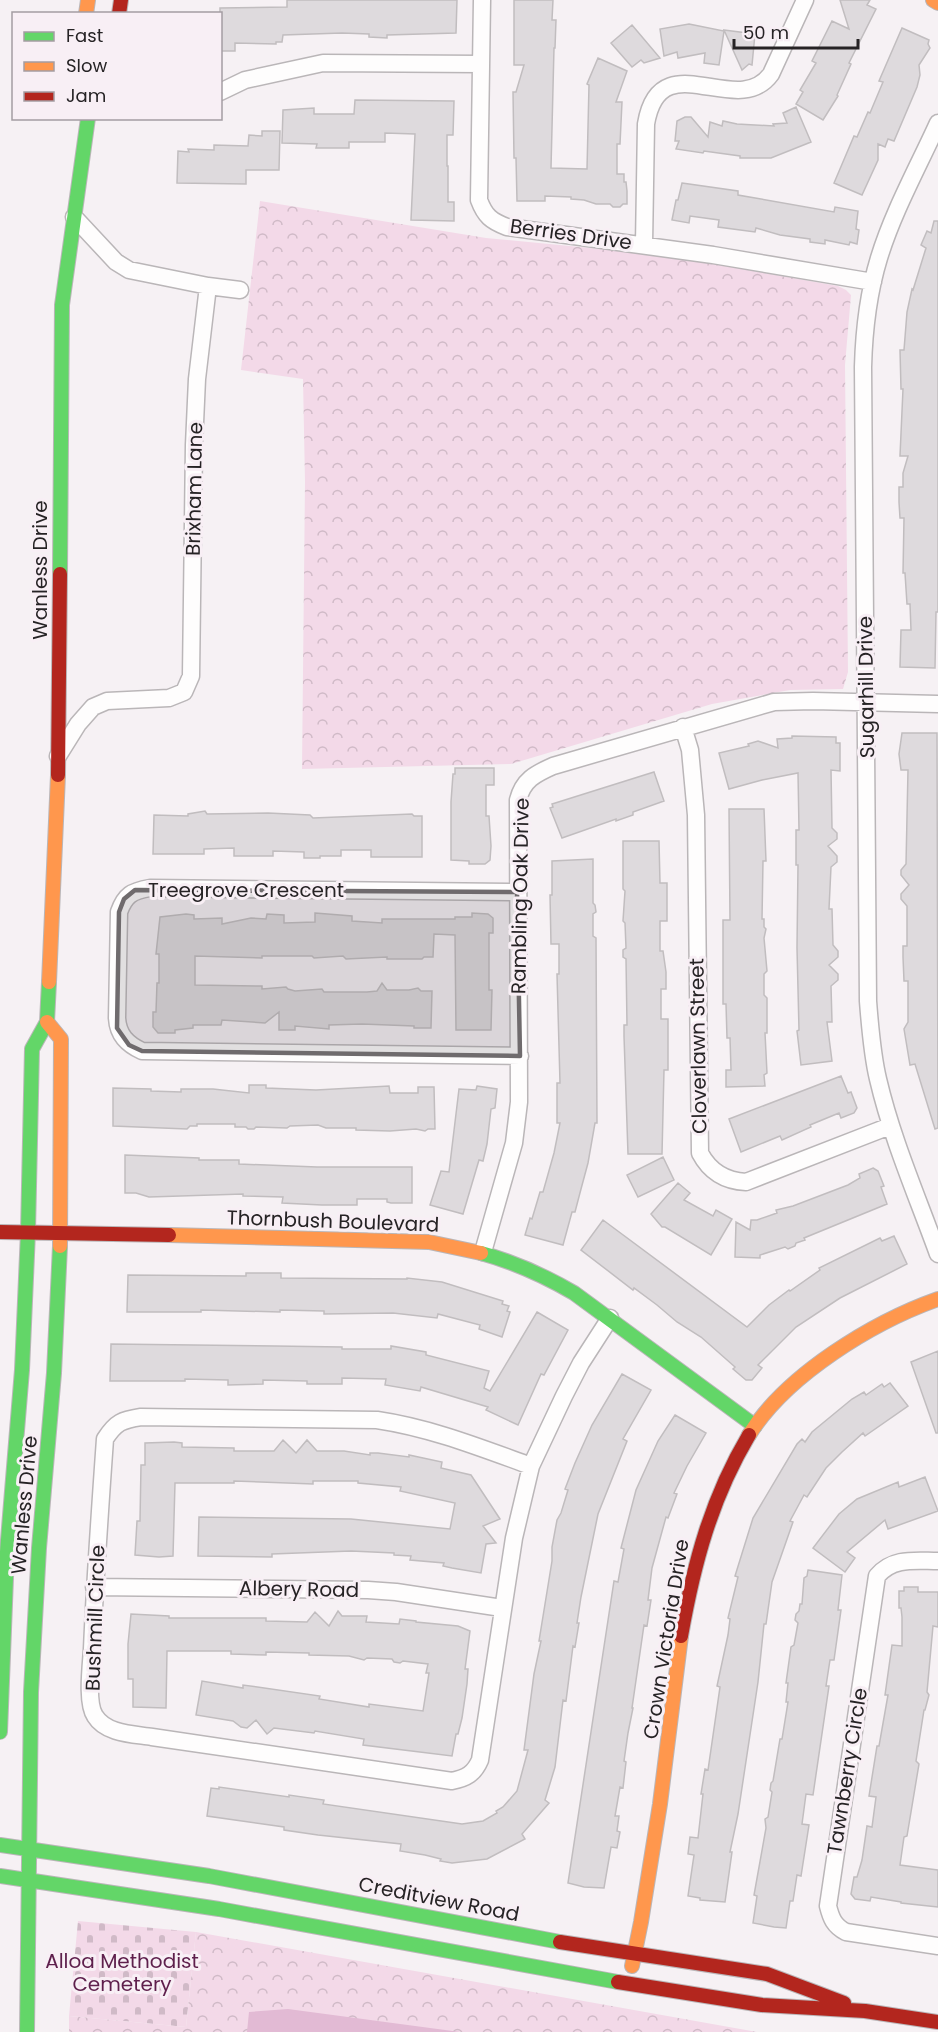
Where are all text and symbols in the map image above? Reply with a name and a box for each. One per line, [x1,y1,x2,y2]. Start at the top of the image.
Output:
legend [12,12,222,120]
scale bar [734,12,858,50]
text: 50 m [743,20,789,45]
text: Fast [66,23,103,48]
text: Slow [66,53,108,78]
text: Jam [66,83,106,108]
street label: Berries Drive [508,212,634,256]
street label: Brixham Lane [179,422,209,556]
street label: Wanless Drive [26,500,54,640]
street label: Sugarhill Drive [851,616,881,758]
street label: Rambling Oak Drive [504,798,536,994]
street label: Treegrove Crescent [148,876,344,904]
street label: Cloverlawn Street [682,958,714,1134]
street label: Thornbush Boulevard [226,1203,440,1239]
street label: Wanless Drive [4,1434,44,1576]
street label: Crown Victoria Drive [636,1537,696,1741]
street label: Bushmill Circle [78,1544,112,1692]
street label: Albery Road [239,1574,359,1604]
street label: Tawnberry Circle [820,1686,874,1856]
street label: Creditview Road [356,1870,522,1928]
park label: Alloa Methodist Cemetery [45,1947,199,1998]

